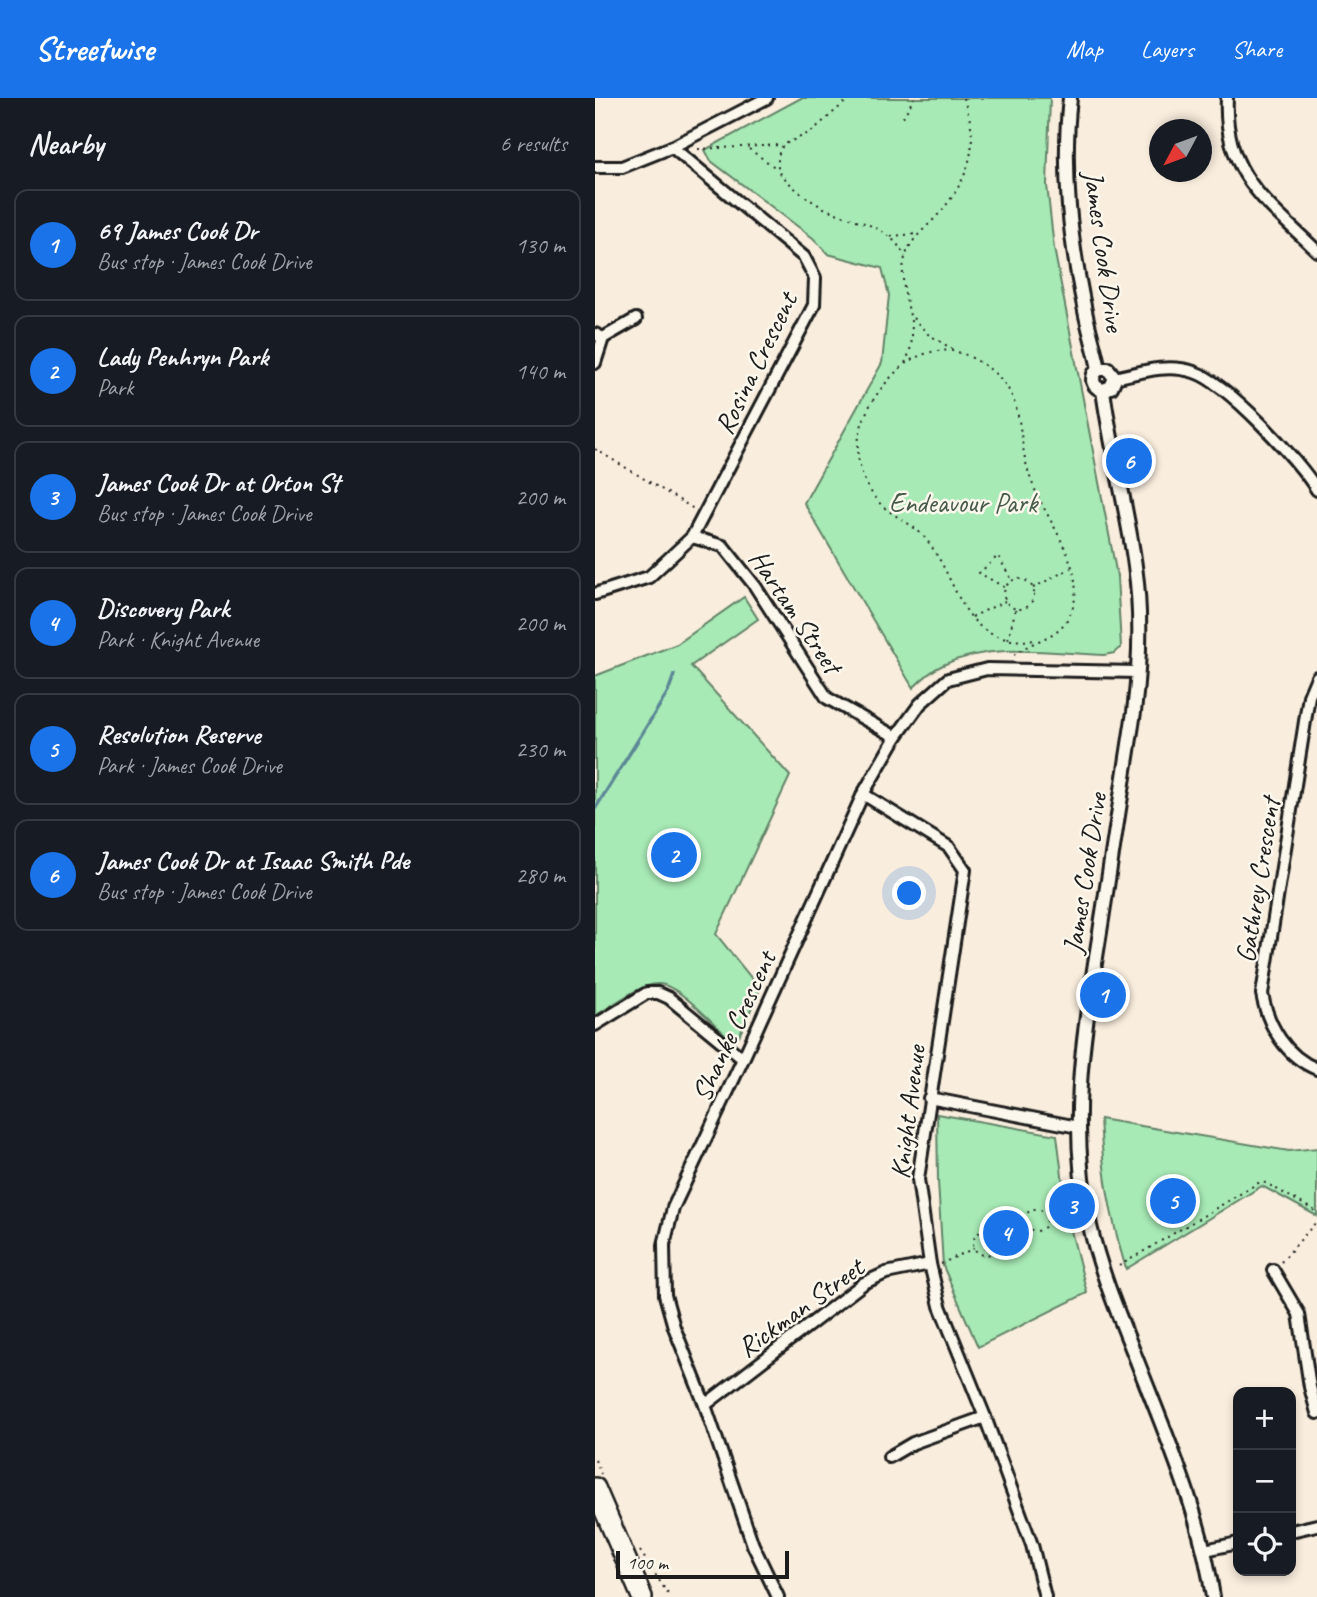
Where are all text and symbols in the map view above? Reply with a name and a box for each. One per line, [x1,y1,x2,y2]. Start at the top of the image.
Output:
text: Streetwise [35,28,154,70]
text: Map [1066,34,1103,64]
text: Layers [1141,34,1194,64]
text: Share [1232,34,1282,64]
north arrow [1149,119,1212,182]
text: Nearby [28,125,104,163]
text: 6 results [500,129,567,158]
street label: James Cook Drive [1076,167,1133,335]
text: 69 James Cook Dr [97,214,258,247]
text: 1 [48,231,58,260]
text: 130 m [516,231,565,260]
text: Bus stop · James Cook Drive [97,247,311,276]
street label: Rosina Crescent [706,284,806,440]
text: Lady Penhryn Park [97,340,268,373]
text: 2 [48,357,58,386]
text: 140 m [516,357,565,386]
text: Park [97,373,133,402]
pin: 6 [1106,435,1152,487]
text: James Cook Dr at Orton St [97,466,340,499]
text: 3 [48,483,58,512]
text: 200 m [516,483,565,512]
park label: Endeavour Park [889,485,1039,520]
text: Bus stop · James Cook Drive [97,499,311,528]
street label: Hartam Street [741,543,852,683]
text: Discovery Park [97,592,229,625]
text: 4 [48,609,58,638]
text: 200 m [516,609,565,638]
text: Park · Knight Avenue [97,625,259,654]
text: Resolution Reserve [97,718,261,751]
text: 5 [48,735,58,764]
text: 230 m [516,735,565,764]
text: Park · James Cook Drive [97,751,282,780]
street label: James Cook Drive [1054,789,1115,958]
street label: Gathrey Crescent [1227,792,1288,965]
pin: 2 [651,829,697,881]
text: James Cook Dr at Isaac Smith Pde [97,844,409,877]
text: 6 [48,861,58,890]
text: 280 m [516,861,565,890]
your location [892,876,926,910]
text: Bus stop · James Cook Drive [97,877,311,906]
street label: Shanke Crescent [683,943,785,1107]
pin: 1 [1080,969,1126,1021]
street label: Knight Avenue [882,1042,933,1181]
pin: 5 [1150,1175,1196,1227]
pin: 3 [1049,1180,1095,1232]
pin: 4 [983,1207,1029,1259]
street label: Rickman Street [730,1248,872,1365]
map controls [1233,1387,1296,1576]
button: + [1233,1387,1296,1450]
button: − [1233,1450,1296,1513]
button: locate [1233,1513,1296,1576]
scale bar [616,1548,789,1580]
text: 100 m [627,1551,668,1575]

